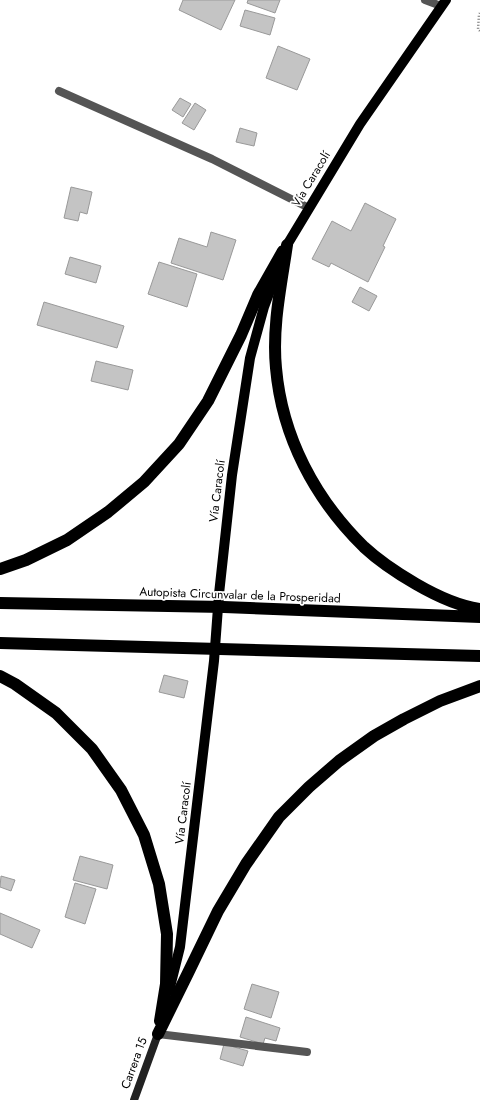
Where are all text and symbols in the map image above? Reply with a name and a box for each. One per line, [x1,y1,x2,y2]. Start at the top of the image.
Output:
street label: Vía Caracolí [287,147,335,210]
street label: Vía Caracolí [204,458,230,523]
street label: Autopista Circunvalar de la Prosperidad [139,582,341,608]
street label: Vía Caracolí [170,780,196,845]
street label: Carrera 15 [116,1034,152,1091]

